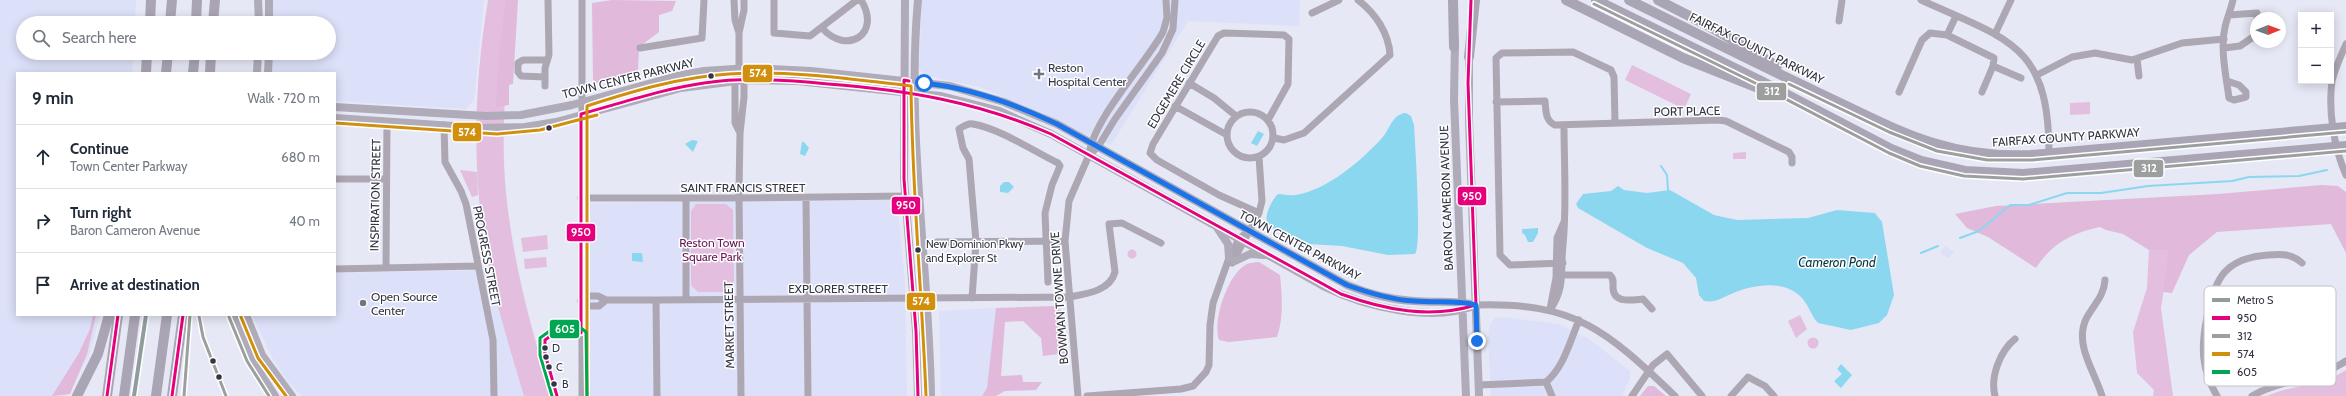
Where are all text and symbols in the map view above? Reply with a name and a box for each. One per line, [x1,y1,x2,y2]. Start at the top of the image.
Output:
street label: FAIRFAX COUNTY PARKWAY [1687,9,1827,87]
north arrow [2250,12,2286,48]
map controls [2298,12,2334,84]
button: + [2298,12,2334,48]
search box [16,16,336,60]
icon: search [30,27,52,49]
text: Search here [62,29,137,47]
street label: EDGEMERE CIRCLE [1144,37,1209,131]
button: − [2298,48,2334,84]
street label: TOWN CENTER PARKWAY [561,54,696,102]
place label: Reston Hospital Center [1048,60,1127,89]
line badge: 574 [742,64,773,83]
text: 574 [749,66,767,80]
marker: Reston Hospital Center [1033,68,1045,80]
unlabelled marker [706,71,716,81]
route start [915,74,933,92]
line badge: 312 [1756,82,1787,101]
text: 312 [1764,84,1780,98]
text: 9 min [32,88,74,108]
text: Walk · 720 m [247,90,320,106]
street label: PORT PLACE [1654,103,1721,119]
line badge: 574 [452,122,482,142]
unlabelled marker [544,123,554,133]
street label: FAIRFAX COUNTY PARKWAY [1992,124,2140,150]
text: 574 [458,125,476,139]
street label: BARON CAMERON AVENUE [1436,125,1456,271]
street label: INSPIRATION STREET [367,138,383,251]
text: Continue [70,140,129,158]
icon: ahead [32,146,54,168]
text: 680 m [281,149,320,165]
text: Town Center Parkway [70,158,188,174]
line badge: 312 [2133,159,2164,178]
text: 312 [2141,161,2157,175]
street label: SAINT FRANCIS STREET [681,180,806,195]
line badge: 950 [1457,186,1487,206]
text: 950 [1462,189,1482,203]
line badge: 950 [891,196,921,215]
text: 950 [896,198,916,212]
text: Turn right [70,204,131,222]
street label: PROGRESS STREET [470,204,504,308]
street label: TOWN CENTER PARKWAY [1237,207,1363,283]
icon: right [32,210,54,232]
text: 40 m [289,213,320,229]
text: Baron Cameron Avenue [70,222,200,238]
line badge: 950 [566,223,596,242]
text: 950 [571,225,591,239]
street label: BOWMAN TOWNE DRIVE [1047,231,1071,365]
park label: Reston Town Square Park [679,235,745,264]
place label: New Dominion Pkwy and Explorer St [926,237,1024,265]
marker: New Dominion Pkwy and Explorer St [913,245,923,255]
water label: Cameron Pond [1798,254,1876,270]
icon: arrive [32,274,54,296]
text: Arrive at destination [70,276,200,294]
street label: MARKET STREET [721,281,737,369]
street label: EXPLORER STREET [788,281,888,296]
legend [2204,286,2336,386]
place label: Open Source Center [371,289,437,318]
line badge: 574 [906,292,936,311]
text: Metro S [2237,293,2274,307]
text: 574 [912,294,930,308]
marker: Open Source Center [358,298,368,308]
text: 950 [2237,311,2257,325]
line badge: 605 [549,319,580,339]
text: 605 [555,322,575,336]
text: 312 [2237,329,2253,343]
route end [1468,332,1486,350]
place label: D [552,341,560,355]
marker: D [540,343,550,353]
text: 574 [2237,347,2255,361]
unlabelled marker [541,352,551,362]
unlabelled marker [208,356,218,366]
place label: C [556,360,563,374]
marker: C [544,362,554,372]
text: 605 [2237,365,2257,379]
unlabelled marker [214,372,224,382]
place label: B [562,377,569,391]
marker: B [549,379,559,389]

